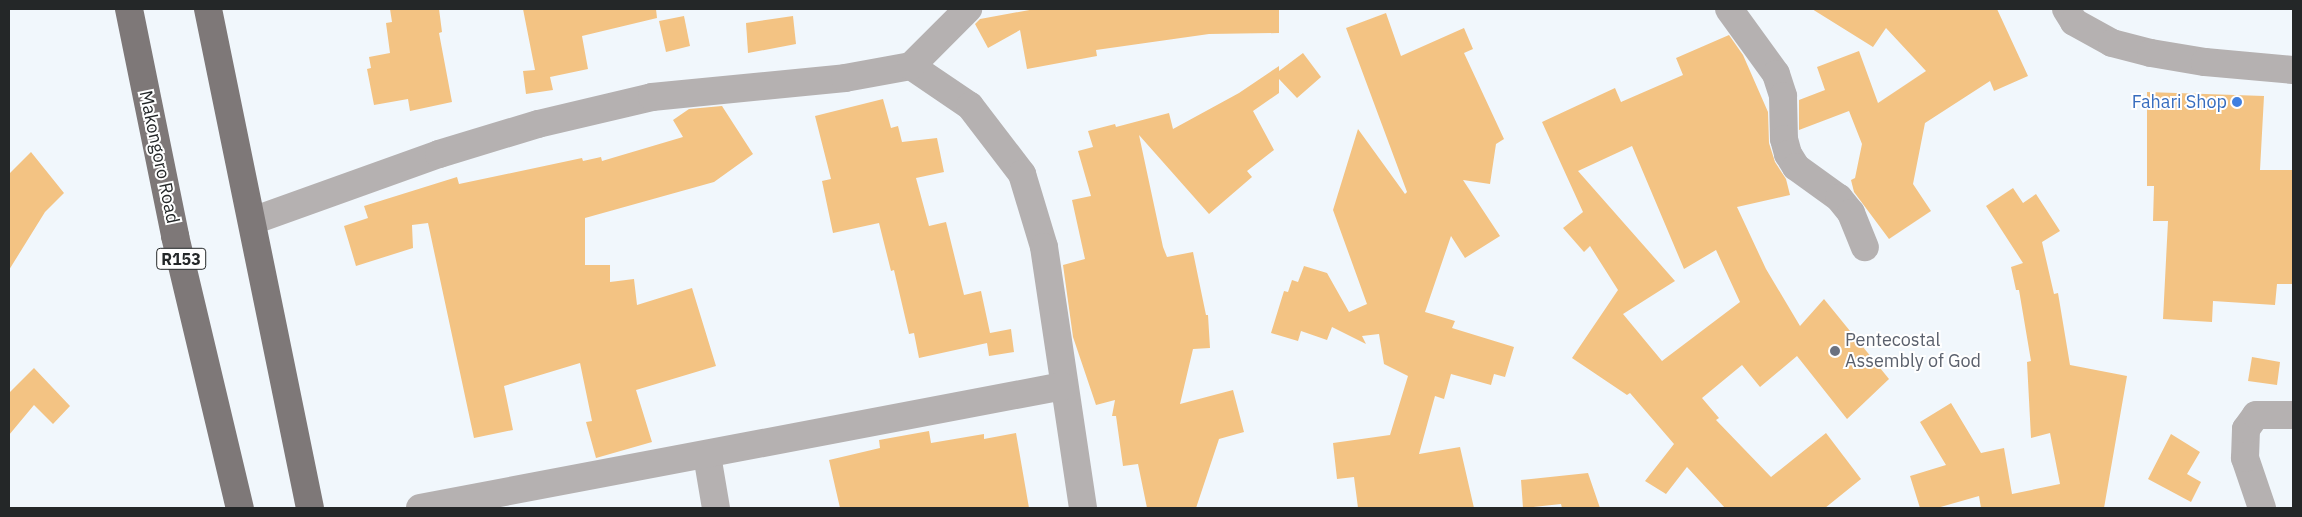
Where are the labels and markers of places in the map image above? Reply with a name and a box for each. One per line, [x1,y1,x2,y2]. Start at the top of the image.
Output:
place label: Fahari Shop [2132,91,2227,113]
marker: Fahari Shop [2231,96,2243,108]
place label: Pentecostal Assembly of God [1845,330,1981,372]
marker: Pentecostal Assembly of God [1829,345,1841,357]

